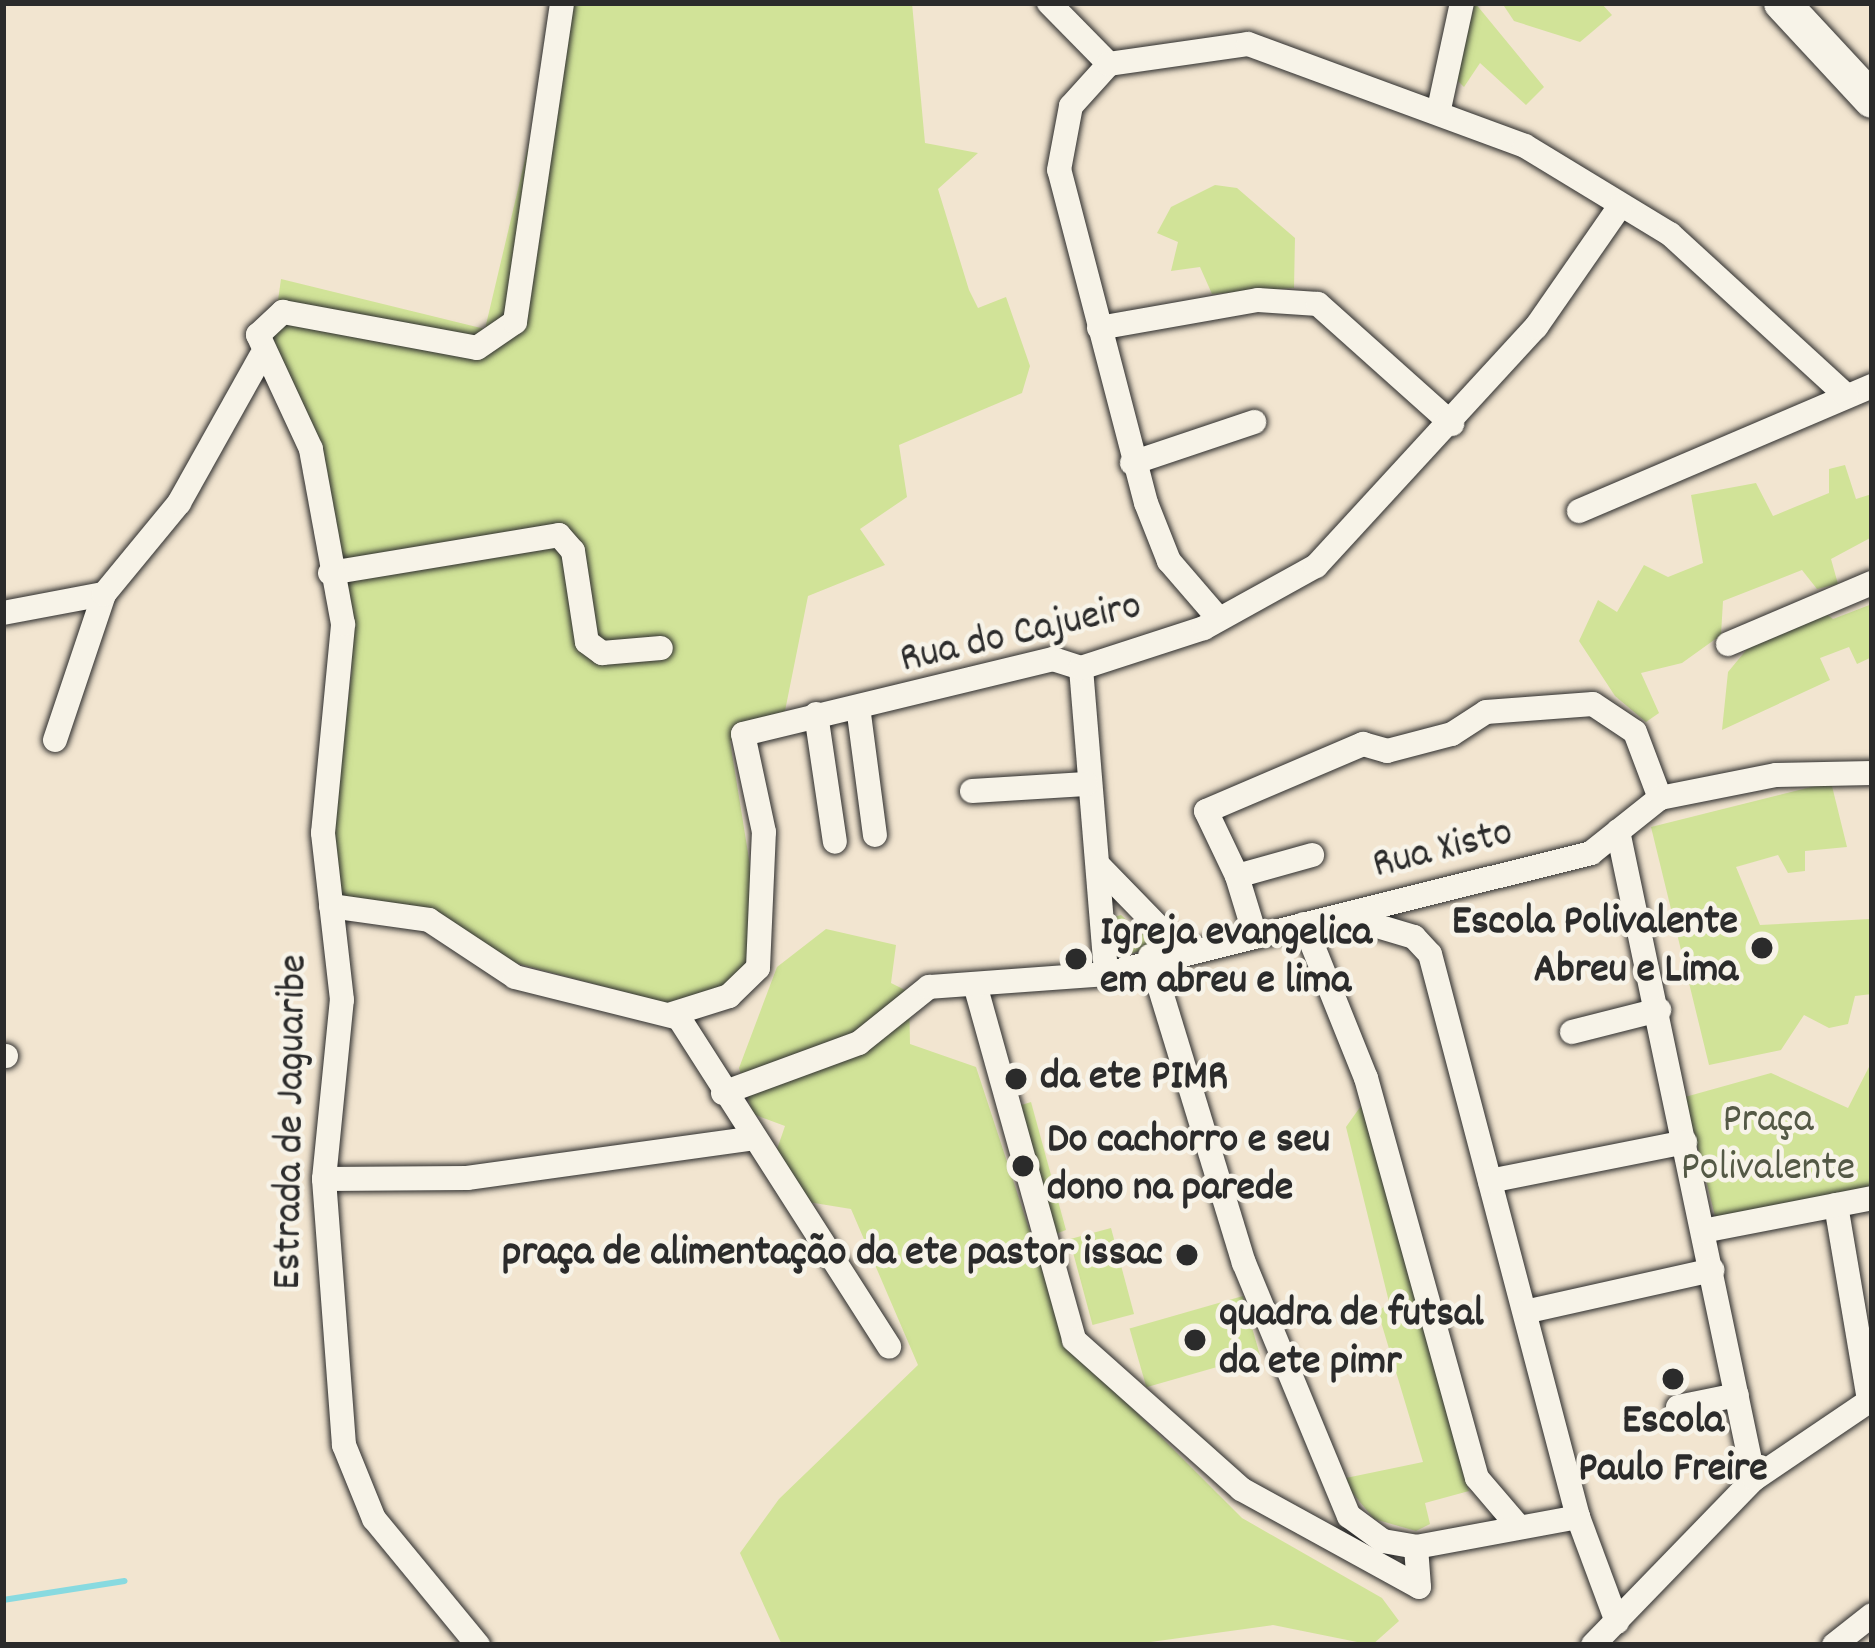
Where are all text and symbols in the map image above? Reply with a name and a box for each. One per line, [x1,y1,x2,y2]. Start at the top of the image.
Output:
street label: Rua do Cajueiro [896,583,1146,687]
street label: Rua Xisto [1368,809,1518,893]
place label: Escola Polivalente Abreu e Lima [1452,899,1738,998]
place label: Igreja evangelica em abreu e lima [1100,910,1372,1008]
marker: Escola Polivalente Abreu e Lima [1749,935,1775,961]
marker: Igreja evangelica em abreu e lima [1063,946,1089,972]
street label: Estrada de Jaguaribe [265,954,321,1290]
place label: da ete PIMR [1040,1054,1228,1104]
marker: da ete PIMR [1003,1066,1029,1092]
park label: Praça Polivalente [1681,1097,1855,1196]
place label: Do cachorro e seu dono na parede [1047,1117,1330,1216]
marker: Do cachorro e seu dono na parede [1010,1153,1036,1179]
place label: praça de alimentação da ete pastor issac [502,1230,1163,1280]
marker: praça de alimentação da ete pastor issac [1174,1242,1200,1268]
place label: quadra de futsal da ete pimr [1219,1291,1484,1390]
marker: quadra de futsal da ete pimr [1182,1327,1208,1353]
marker: Escola Paulo Freire [1660,1366,1686,1392]
place label: Escola Paulo Freire [1578,1398,1768,1496]

